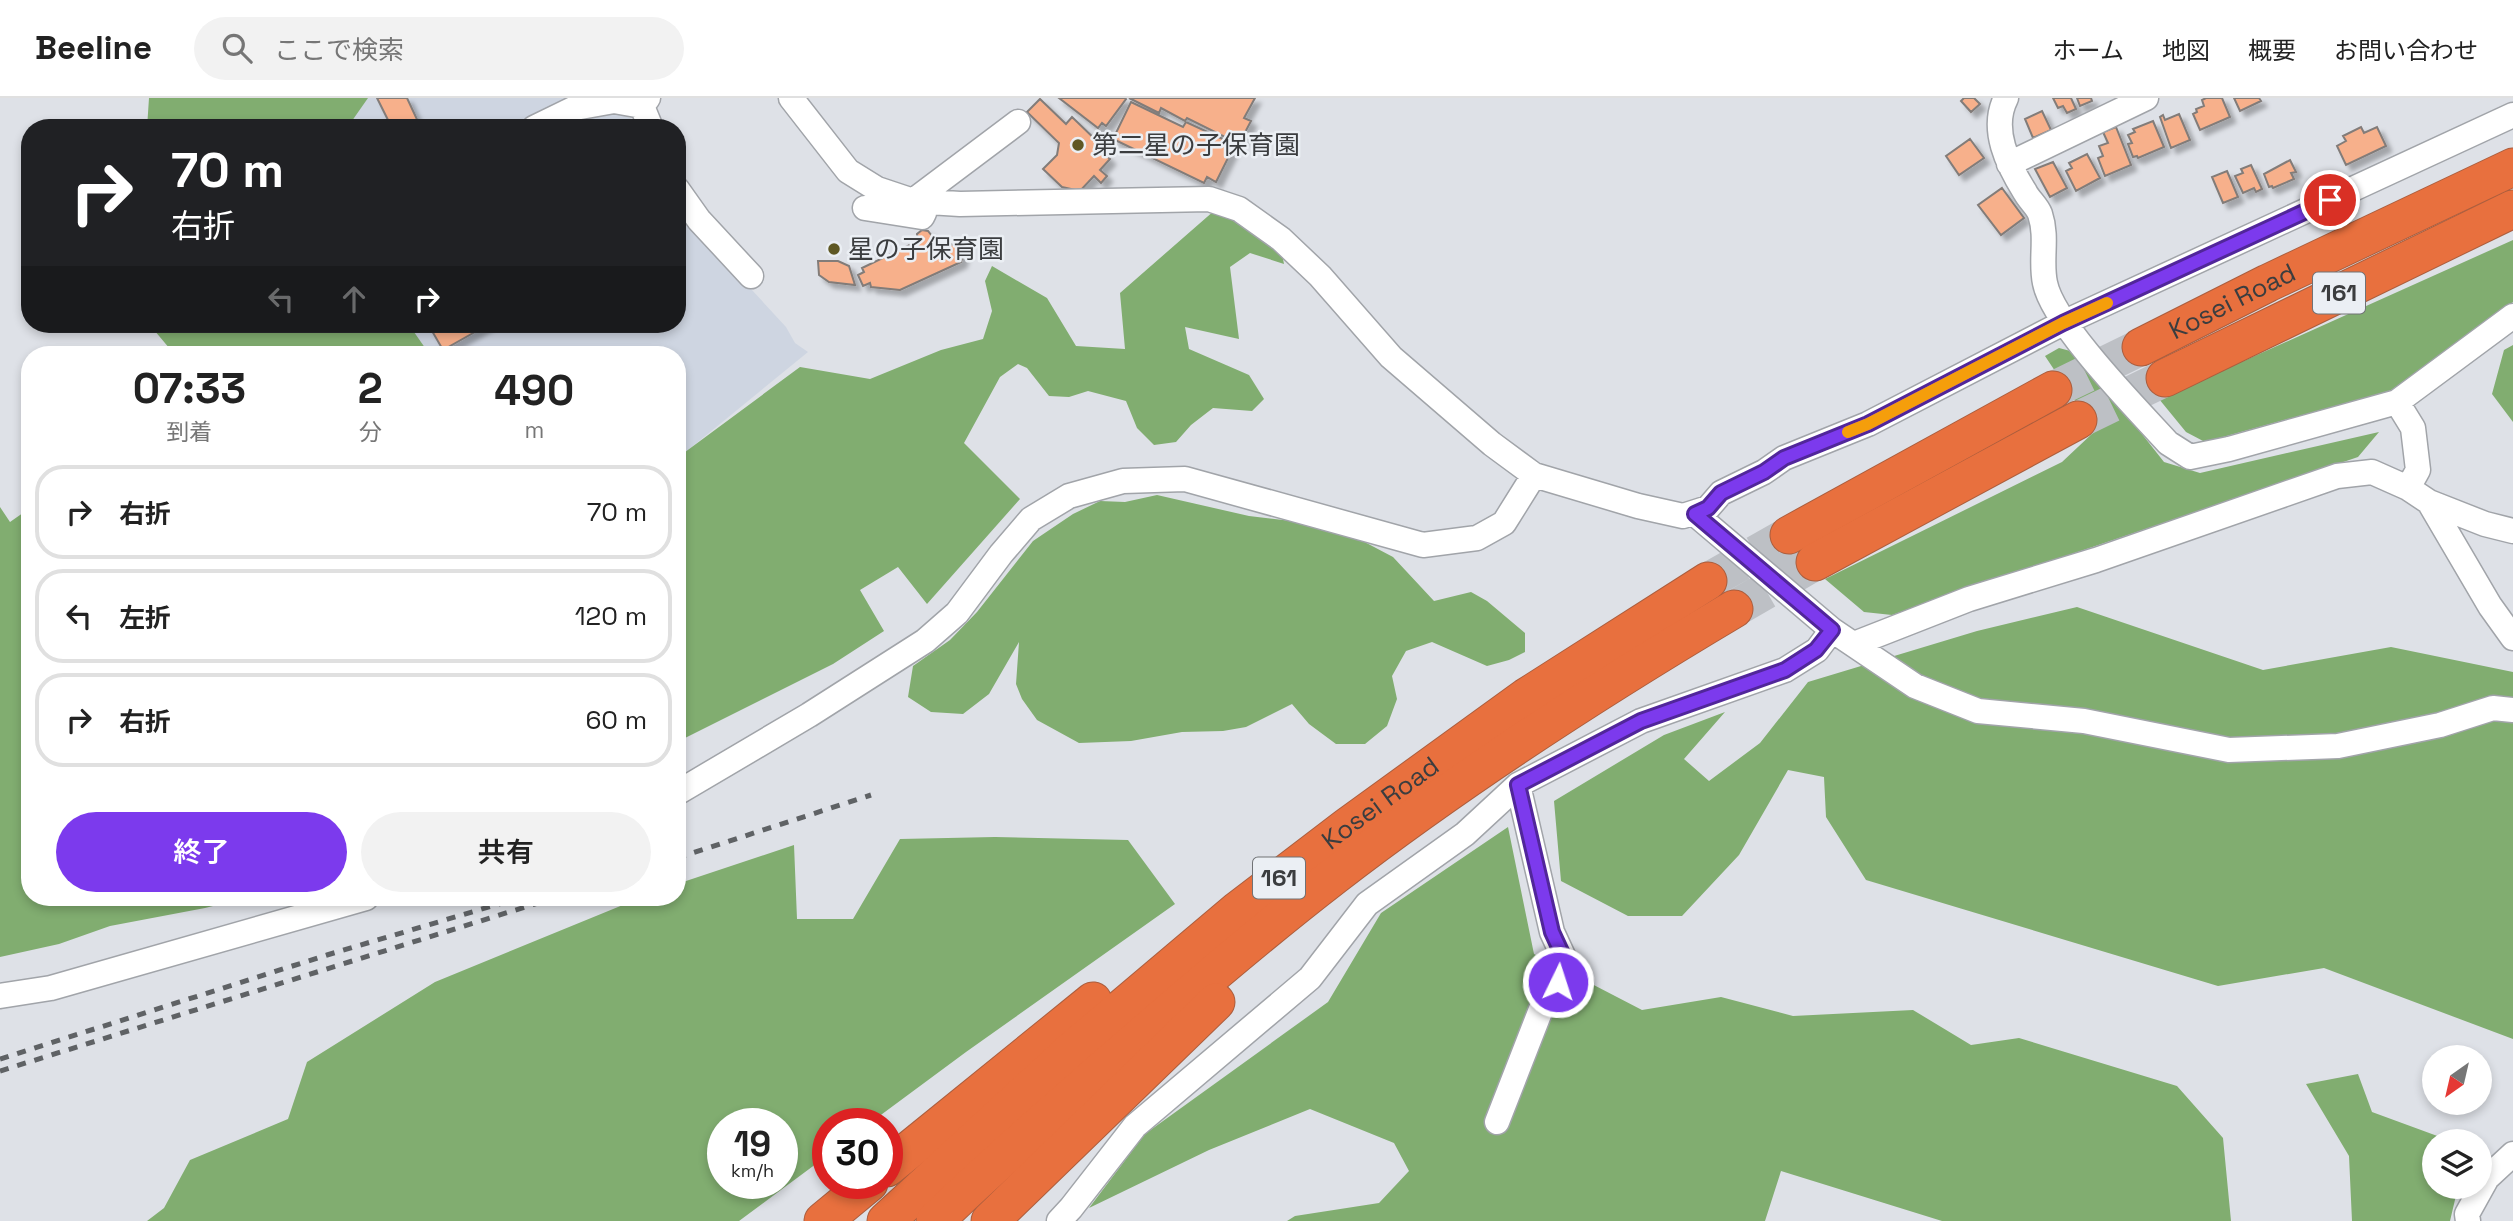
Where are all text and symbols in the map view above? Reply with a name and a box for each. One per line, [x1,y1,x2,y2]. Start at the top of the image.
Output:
search box [194,17,684,80]
text: Beeline [35,27,152,69]
icon: search [218,29,256,67]
text: ここで検索 [274,33,404,67]
text: ホーム [2053,35,2124,66]
text: 地図 [2162,35,2210,66]
text: 概要 [2248,35,2296,66]
text: お問い合わせ [2334,35,2478,66]
place label: 第二星の子保育園 [1092,128,1300,162]
marker: 第二星の子保育園 [1070,137,1086,153]
text: 70 m [171,139,284,201]
icon: right [56,147,147,238]
pin [2300,170,2360,230]
icon: arrive [2311,181,2349,219]
text: 右折 [171,206,235,246]
place label: 星の子保育園 [848,232,1004,266]
marker: 星の子保育園 [826,241,842,257]
street label: Kosei Road [2163,255,2301,347]
road number: 161 [2313,272,2365,314]
icon: left [262,280,300,318]
icon: ahead [335,280,373,318]
icon: right [408,280,446,318]
text: 07:33 [133,362,246,415]
text: 2 [358,362,383,415]
text: 490 [494,364,574,417]
text: m [524,415,544,445]
text: 到着 [166,417,212,447]
text: 分 [359,417,382,447]
icon: right [60,493,98,531]
text: 70 m [587,495,647,529]
text: 右折 [119,497,171,531]
icon: left [60,597,98,635]
text: 120 m [575,599,647,633]
text: 左折 [119,601,171,635]
icon: right [60,701,98,739]
text: 60 m [585,703,647,737]
text: 右折 [119,705,171,739]
street label: Kosei Road [1315,749,1446,857]
button: 終了 [56,812,347,892]
button: 共有 [361,812,651,892]
road number: 161 [1253,858,1305,898]
position arrow [1521,945,1595,1019]
north arrow [2422,1045,2492,1115]
map controls [2422,1045,2492,1199]
speed limit sign: 30 [812,1108,903,1199]
text: 19 [734,1122,771,1166]
button: layers [2422,1129,2492,1199]
text: km/h [731,1159,774,1182]

